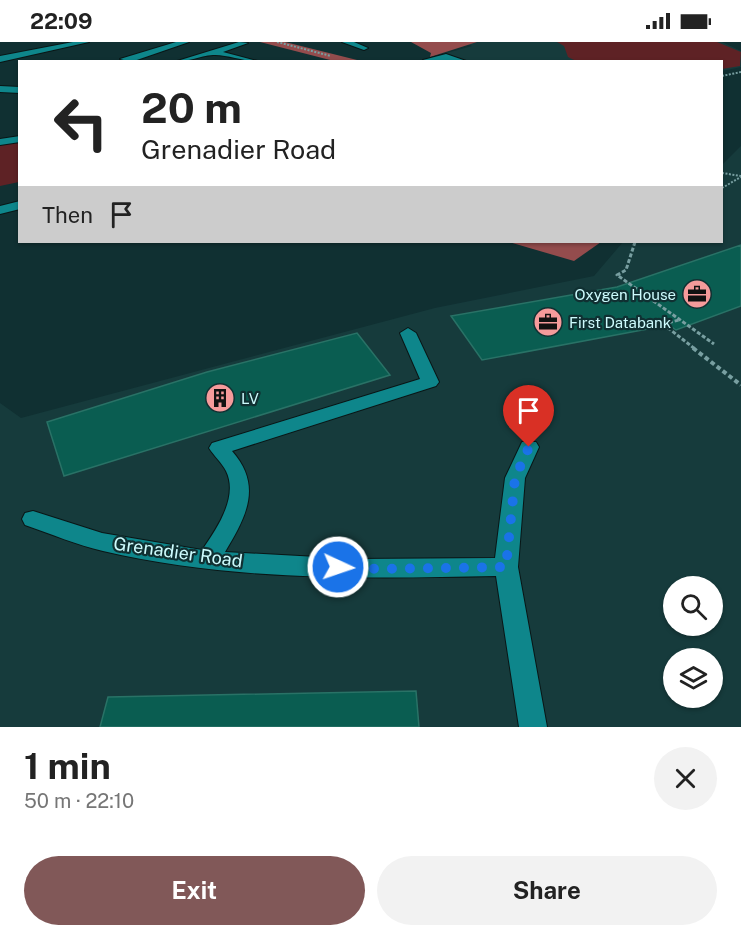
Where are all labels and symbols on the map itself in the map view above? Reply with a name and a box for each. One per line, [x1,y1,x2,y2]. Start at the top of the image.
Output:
office icon: Oxygen House [681,278,713,310]
place label: Oxygen House [574,286,676,303]
office icon: First Databank [532,306,564,338]
place label: First Databank [569,314,671,331]
building icon: LV [204,382,236,414]
pin [503,385,554,447]
place label: LV [241,390,259,407]
street label: Grenadier Road [112,533,244,571]
position arrow [306,535,370,599]

